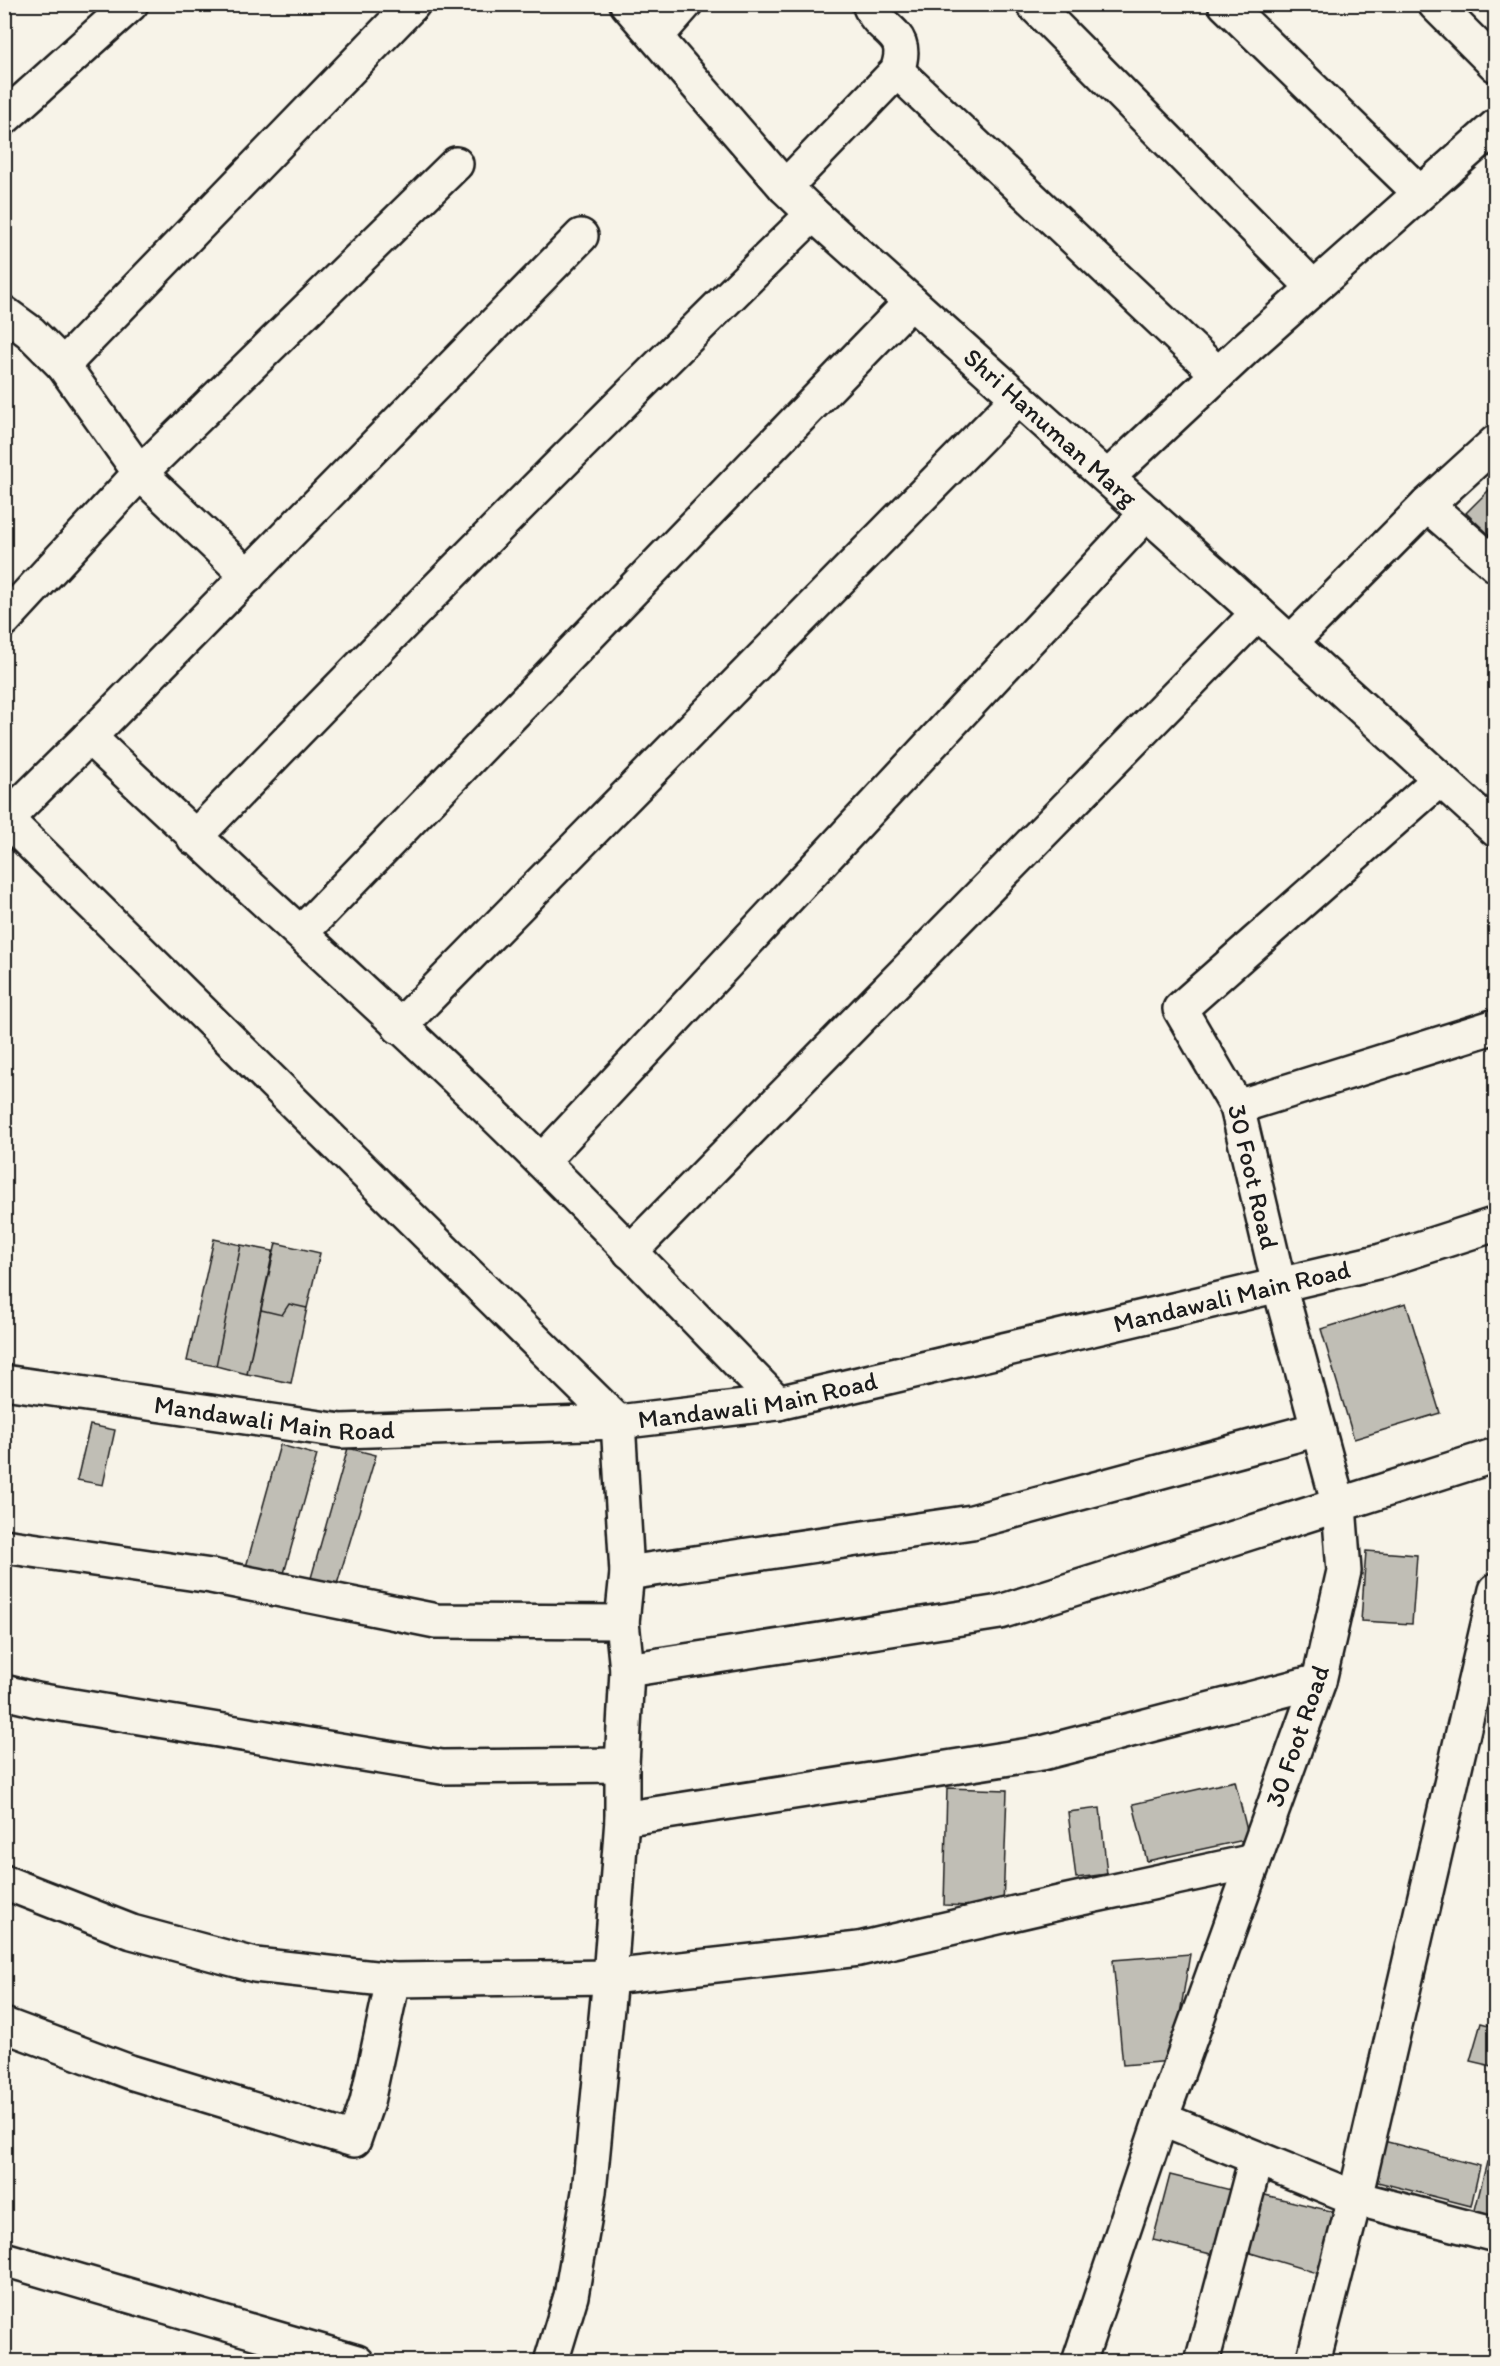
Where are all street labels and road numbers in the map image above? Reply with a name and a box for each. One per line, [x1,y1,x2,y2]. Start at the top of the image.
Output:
street label: Shri Hanuman Marg [957,341,1145,514]
street label: 30 Foot Road [1221,1101,1286,1252]
street label: Mandawali Main Road [1110,1253,1353,1340]
street label: Mandawali Main Road [636,1364,880,1436]
street label: Mandawali Main Road [152,1388,395,1447]
street label: 30 Foot Road [1258,1661,1336,1811]

